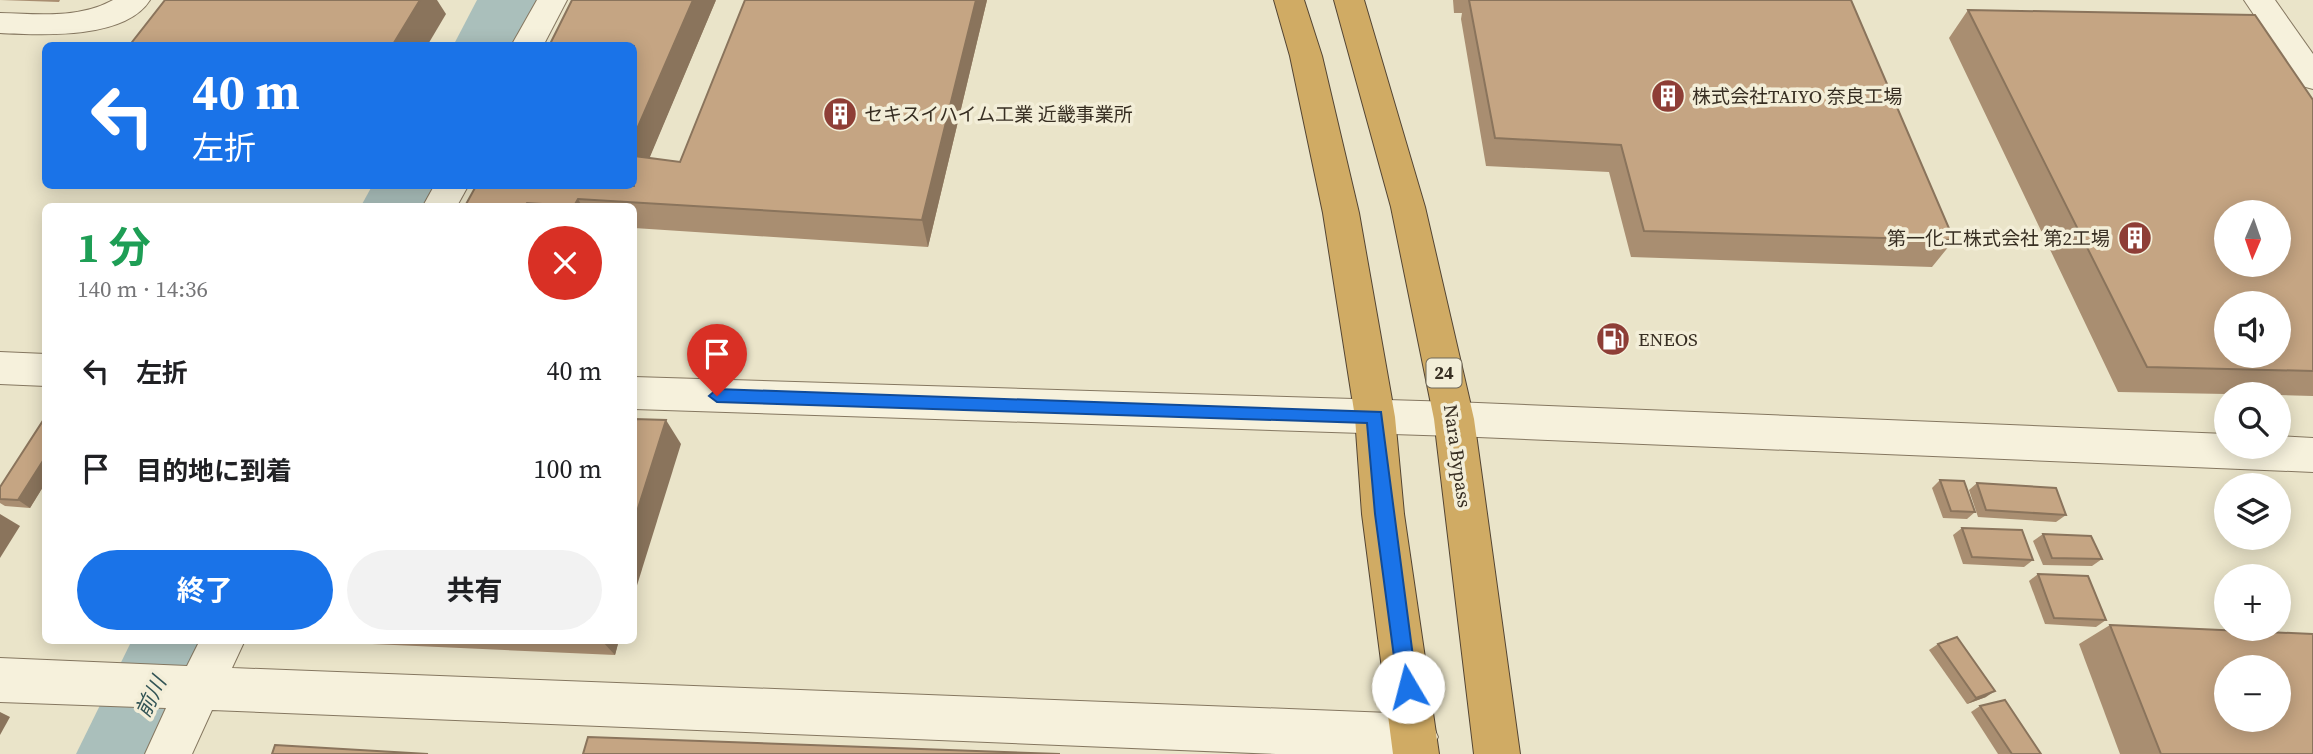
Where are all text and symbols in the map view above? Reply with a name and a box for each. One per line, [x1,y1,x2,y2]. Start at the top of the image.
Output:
text: 40 m [192,58,300,125]
icon: left [77,70,168,161]
building icon: 株式会社TAIYO 奈良工場 [1649,77,1687,115]
place label: 株式会社TAIYO 奈良工場 [1692,83,1903,109]
building icon: セキスイハイム工業 近畿事業所 [821,95,859,133]
place label: セキスイハイム工業 近畿事業所 [864,101,1133,127]
text: 左折 [192,126,256,170]
north arrow [2214,200,2291,276]
map controls [2214,200,2291,732]
text: 1 分 [77,218,151,276]
building icon: 第一化工株式会社 第2工場 [2116,219,2154,257]
place label: 第一化工株式会社 第2工場 [1887,225,2110,251]
button: close [528,226,602,300]
text: 140 m · 14:36 [77,273,208,305]
button: sound [2214,291,2291,368]
fuel station icon: ENEOS [1594,320,1632,358]
pin [687,324,747,396]
place label: ENEOS [1638,326,1698,352]
icon: arrive [698,335,736,373]
icon: left [77,352,115,390]
text: 40 m [547,353,602,389]
text: 左折 [136,355,188,391]
road number: 24 [1426,358,1462,388]
button: search [2214,382,2291,459]
street label: Nara Bypass [1438,403,1478,509]
icon: arrive [77,450,115,488]
text: 100 m [534,451,602,487]
text: 目的地に到着 [136,453,292,489]
button: layers [2214,473,2291,550]
button: 終了 [77,550,333,630]
button: 共有 [347,550,602,630]
button: + [2214,564,2291,641]
position arrow [1371,650,1445,724]
button: − [2214,655,2291,732]
water label: 前川 [128,670,174,722]

